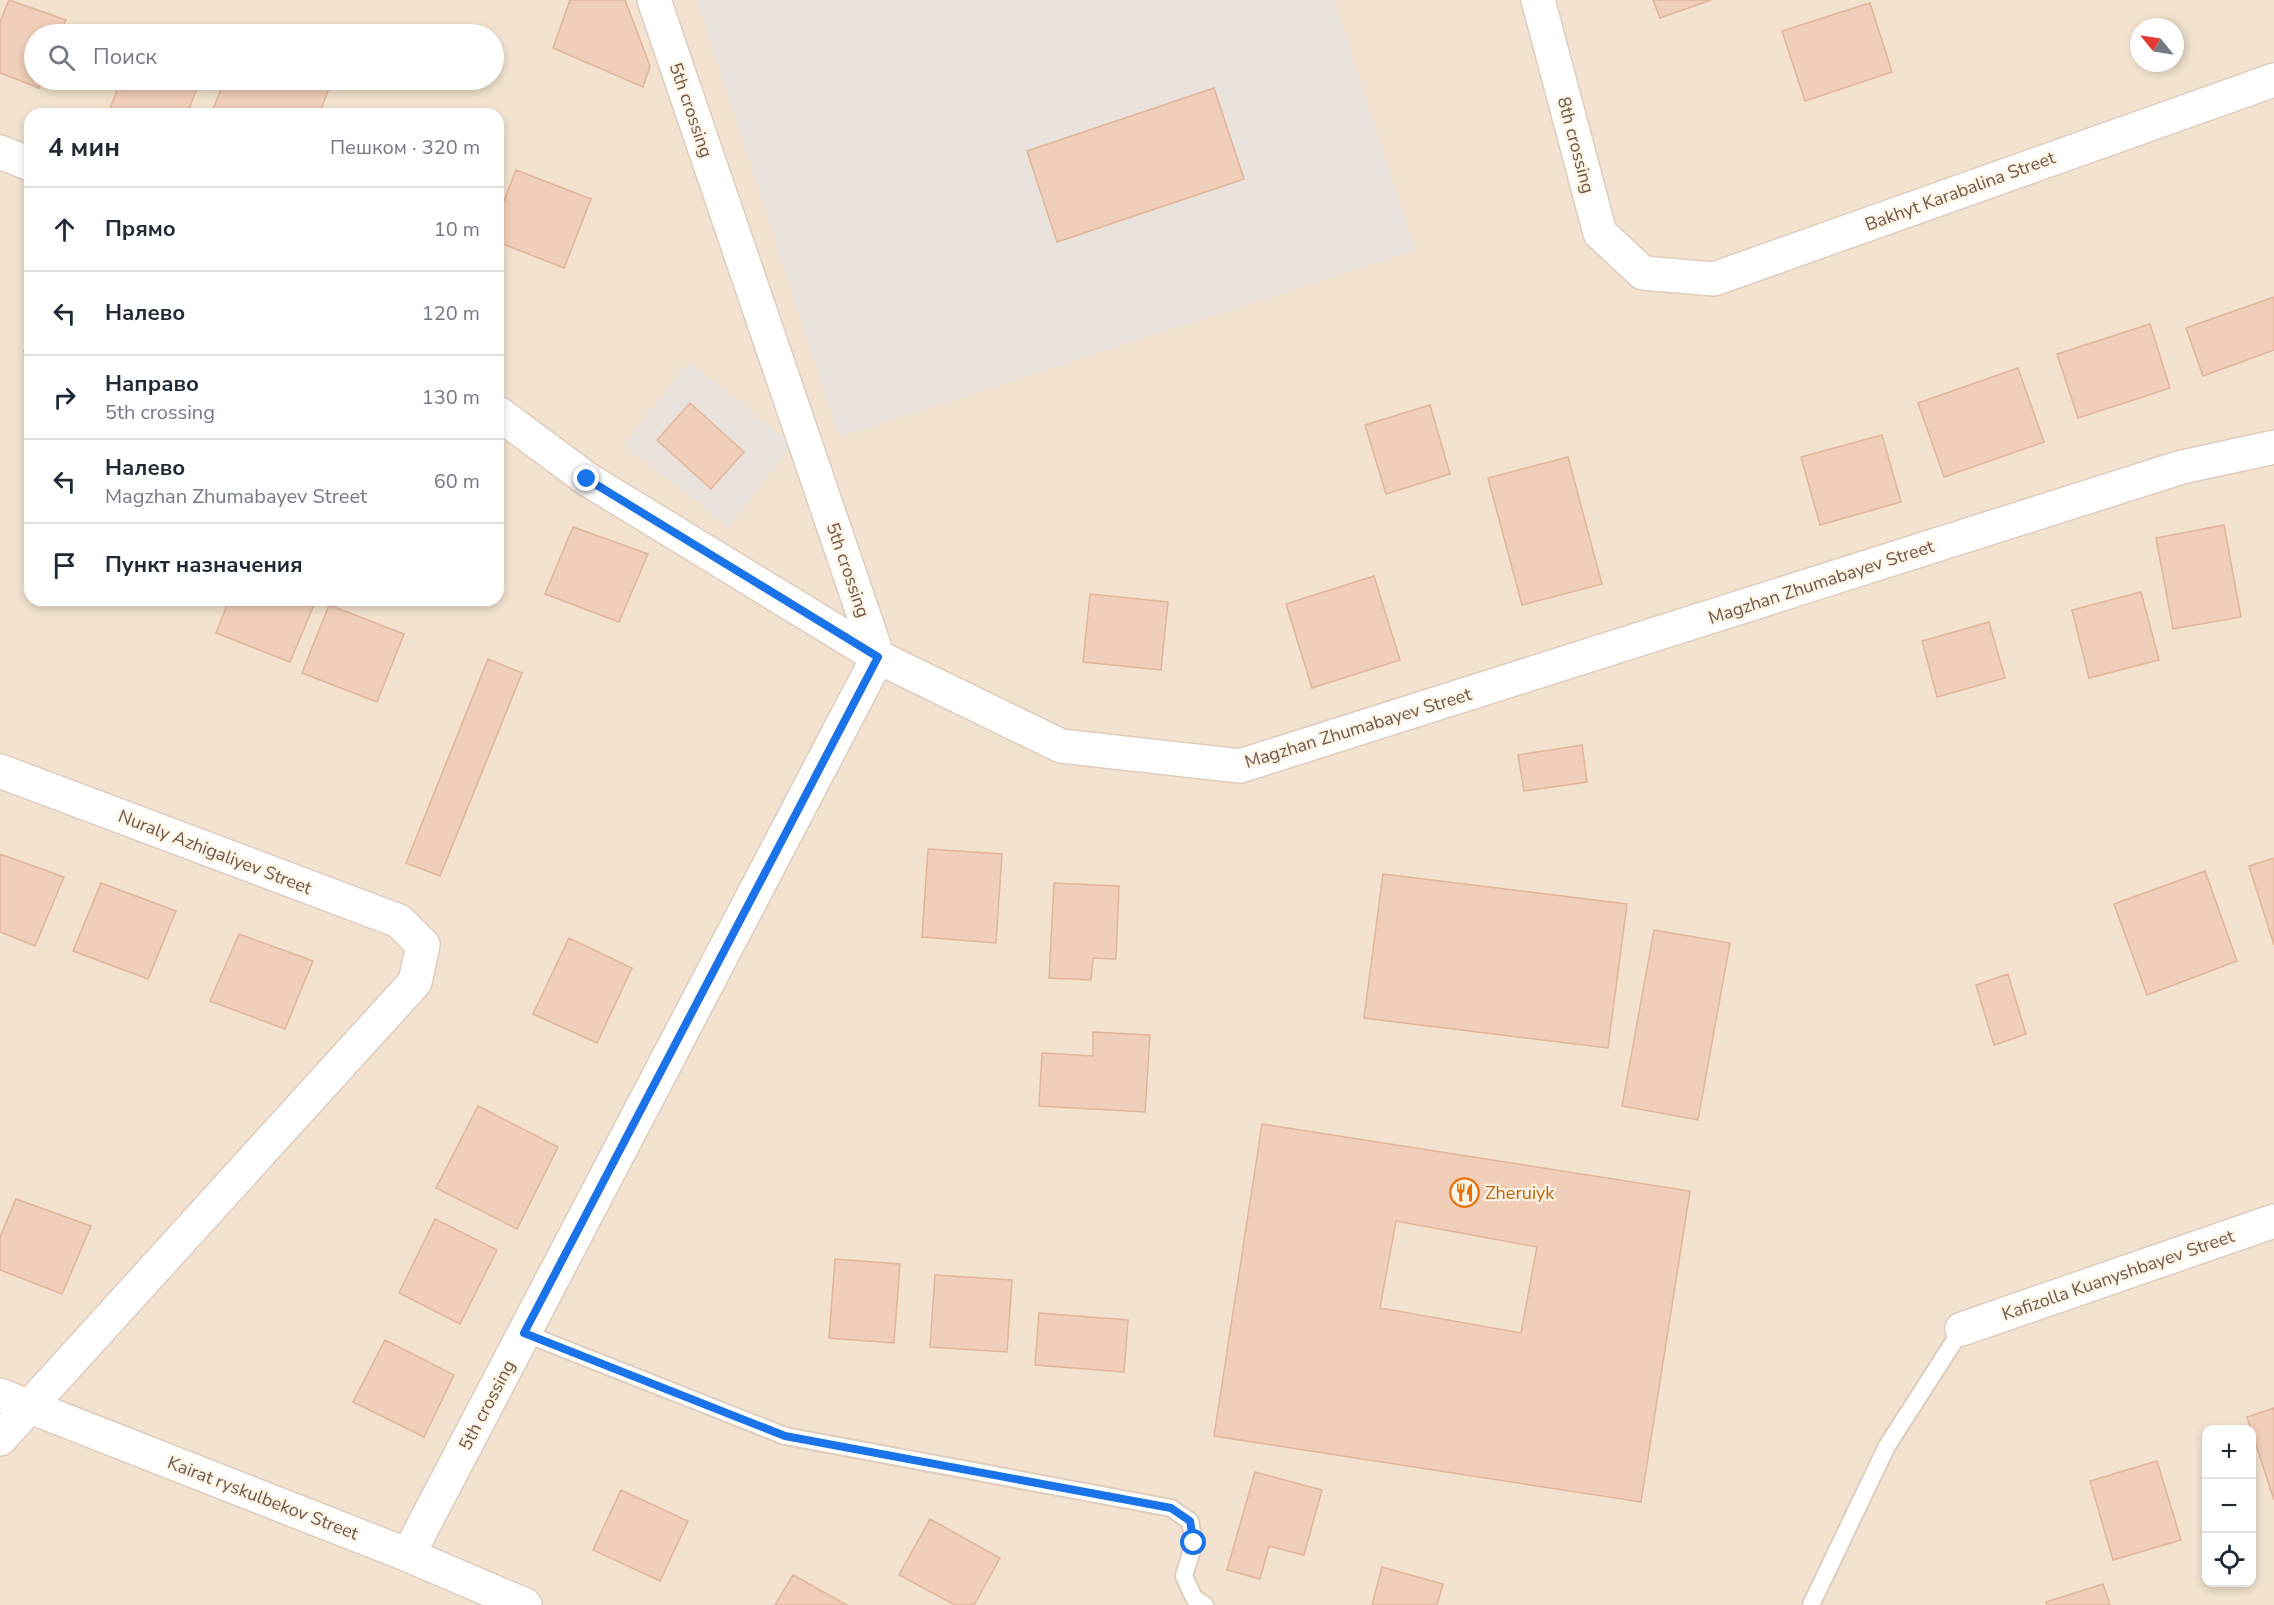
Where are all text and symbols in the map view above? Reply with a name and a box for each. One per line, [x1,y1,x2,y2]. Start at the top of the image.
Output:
north arrow [2130,18,2184,72]
search box [24,24,504,90]
icon: search [45,41,78,74]
text: Поиск [93,42,157,72]
street label: 5th crossing [664,59,718,161]
street label: 8th crossing [1552,94,1600,196]
text: 4 мин [48,130,120,165]
text: Пешком · 320 m [330,134,480,161]
street label: Bakhyt Karabalina Street [1861,145,2059,237]
icon: ahead [48,213,81,246]
text: Прямо [105,214,176,244]
text: 10 m [434,216,480,243]
icon: left [48,297,81,330]
text: Налево [105,298,185,328]
text: 120 m [422,300,480,327]
text: Направо [105,369,199,399]
icon: right [48,381,81,414]
text: 130 m [422,384,480,411]
text: 5th crossing [105,399,215,426]
text: Налево [105,453,185,483]
icon: left [48,465,81,498]
route end [573,465,599,491]
text: 60 m [434,468,480,495]
text: Magzhan Zhumabayev Street [105,483,367,510]
street label: 5th crossing [821,519,875,621]
street label: Magzhan Zhumabayev Street [1705,534,1938,630]
icon: arrive [48,549,81,582]
text: Пункт назначения [105,550,303,580]
street label: Magzhan Zhumabayev Street [1242,682,1475,774]
street label: Nuraly Azhigaliyev Street [115,804,316,900]
restaurant icon: Zheruiyk [1448,1177,1480,1209]
place label: Zheruiyk [1485,1181,1555,1205]
street label: Kafizolla Kuanyshbayev Street [1999,1224,2238,1326]
street label: 5th crossing [453,1356,521,1454]
map controls [2202,1425,2256,1587]
button: + [2202,1425,2256,1479]
street label: Kairat ryskulbekov Street [164,1450,363,1546]
button: − [2202,1479,2256,1533]
route start [1180,1529,1206,1555]
button: locate [2202,1533,2256,1587]

